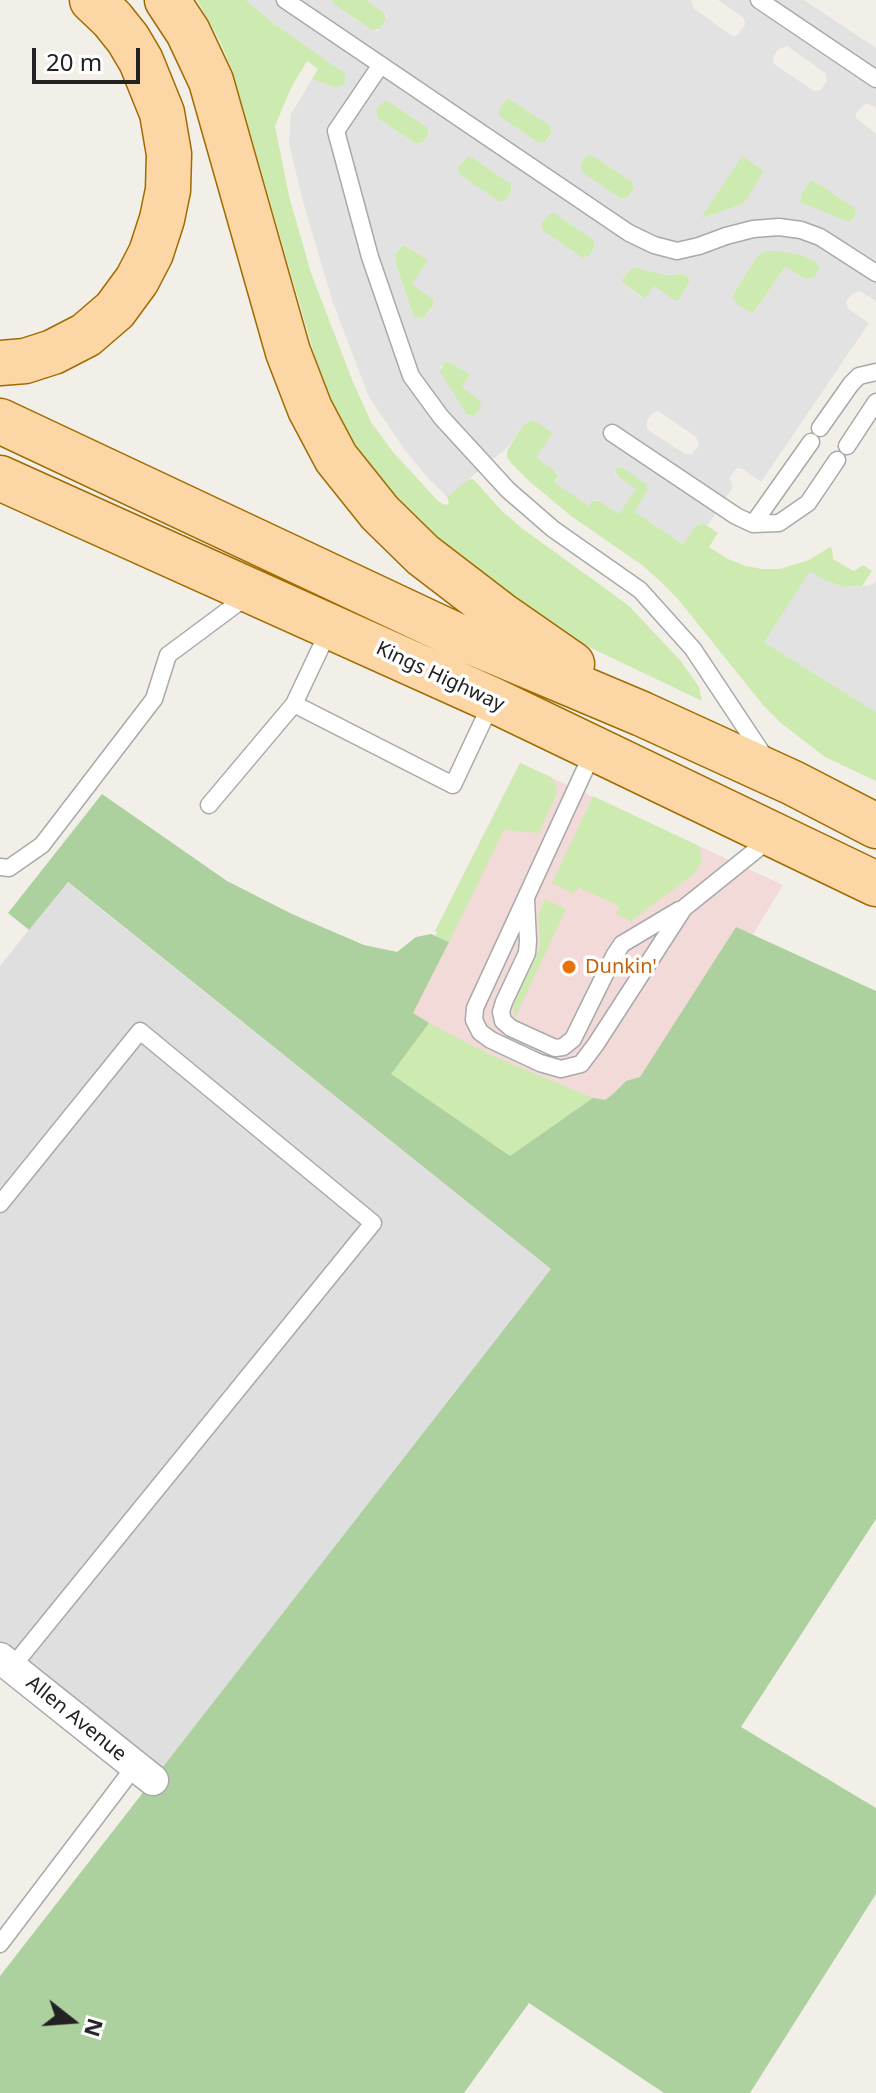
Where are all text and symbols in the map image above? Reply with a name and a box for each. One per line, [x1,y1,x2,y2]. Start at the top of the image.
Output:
scale bar [36,32,144,82]
text: 20 m [46,45,102,78]
street label: Kings Highway [372,637,508,717]
place label: Dunkin' [585,955,657,979]
marker: Dunkin' [560,958,578,976]
street label: Allen Avenue [21,1671,131,1767]
north arrow [32,1981,112,2061]
text: N [78,2015,112,2041]

